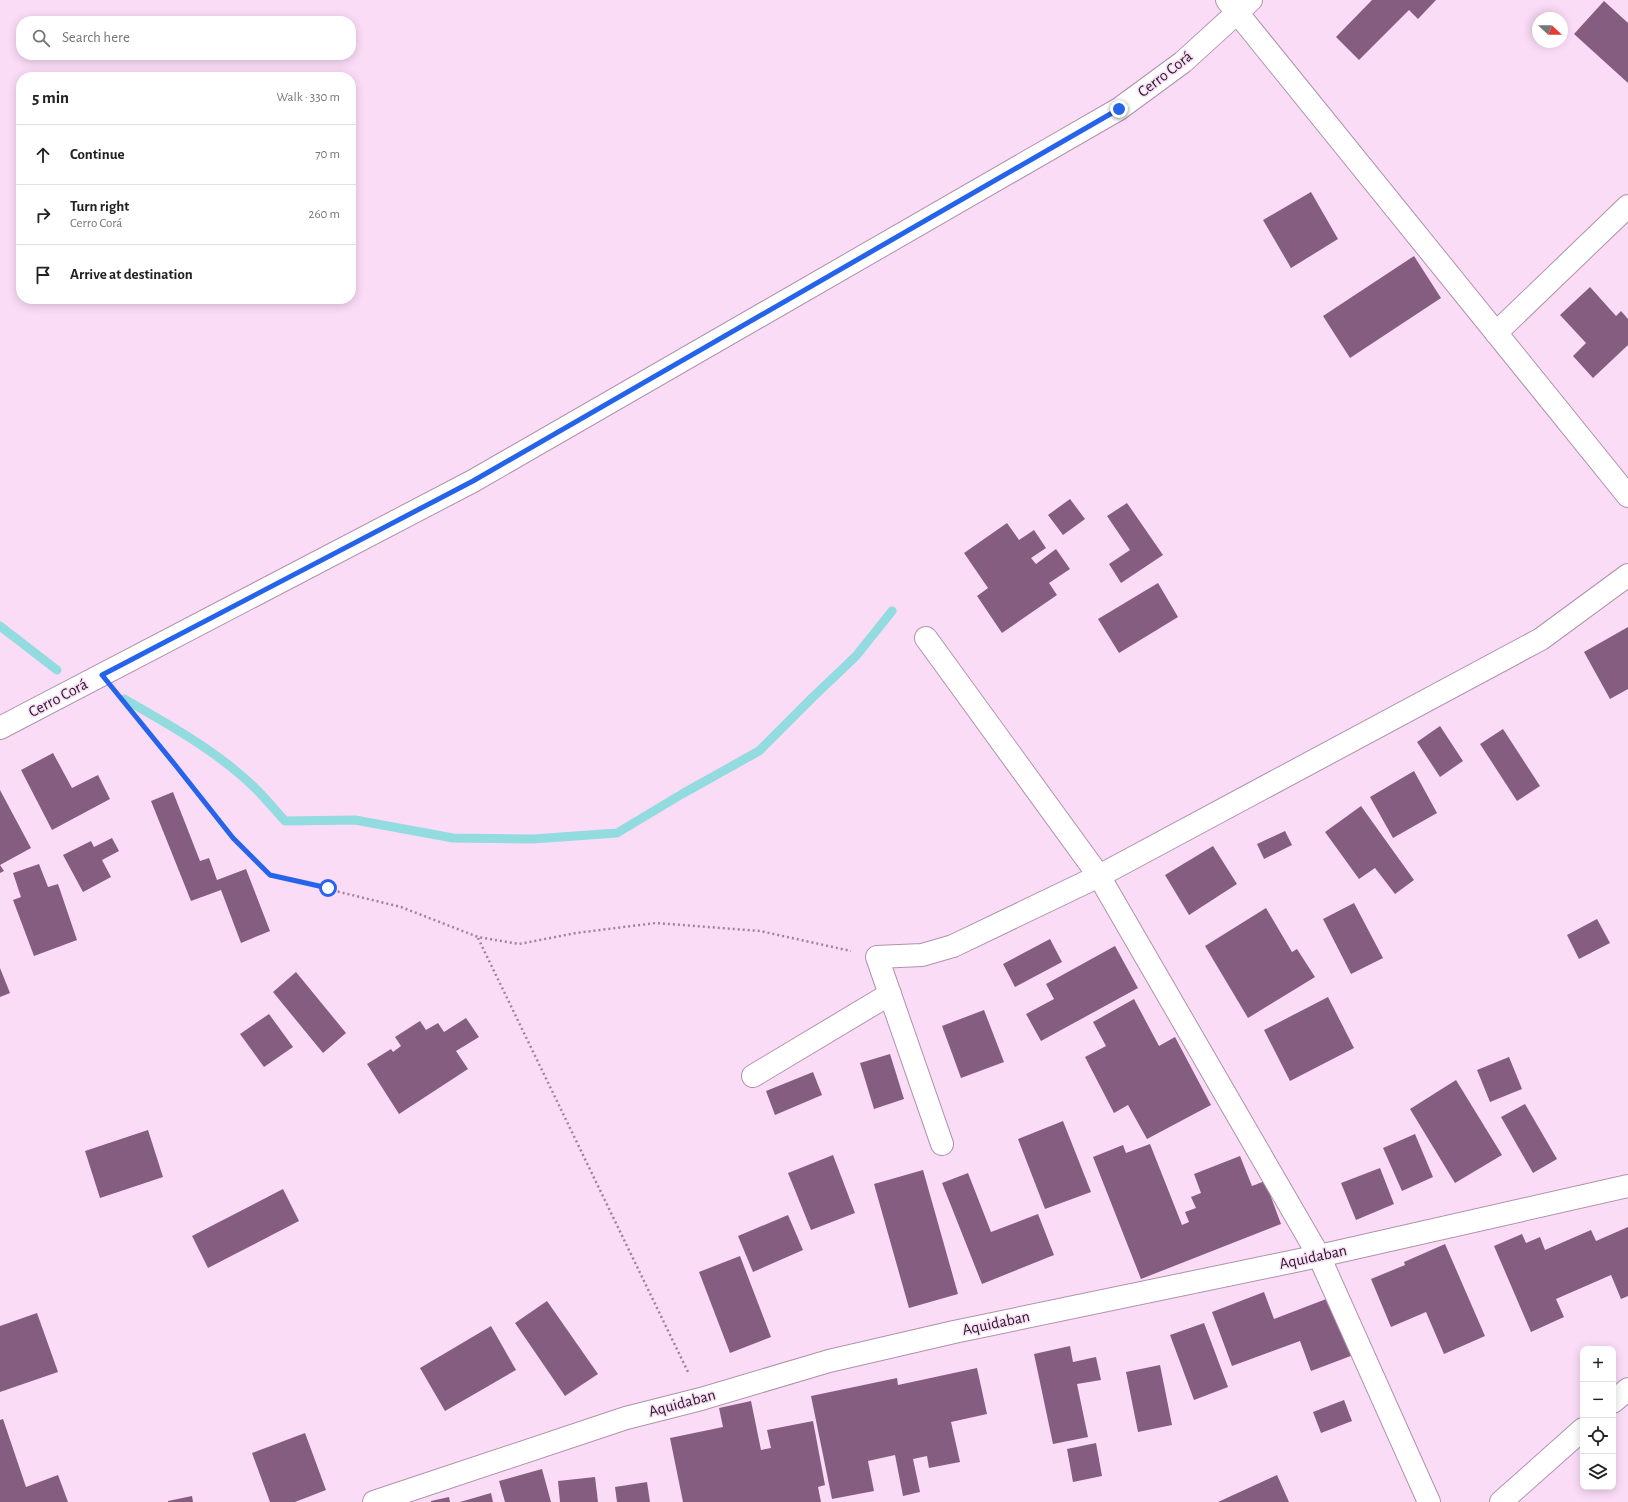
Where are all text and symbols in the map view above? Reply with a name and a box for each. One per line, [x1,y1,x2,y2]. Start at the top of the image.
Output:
north arrow [1532,12,1568,48]
search box [16,16,356,60]
icon: search [30,27,52,49]
text: Search here [62,30,130,45]
street label: Cerro Corá [1135,48,1195,100]
text: 5 min [32,89,69,106]
text: Walk · 330 m [277,91,340,104]
route end [1110,100,1128,118]
icon: ahead [32,144,54,166]
text: Continue [70,147,125,162]
text: 70 m [315,148,340,161]
text: Turn right [70,199,129,214]
icon: right [32,204,54,226]
text: 260 m [309,208,340,221]
text: Cerro Corá [70,217,122,230]
icon: arrive [32,264,54,286]
text: Arrive at destination [70,267,193,282]
street label: Cerro Corá [26,676,90,720]
route start [319,879,337,897]
street label: Aquidaban [1278,1242,1348,1272]
street label: Aquidaban [961,1308,1031,1338]
map controls [1580,1346,1616,1490]
button: + [1580,1346,1616,1382]
button: − [1580,1382,1616,1418]
street label: Aquidaban [647,1386,717,1420]
button: locate [1580,1418,1616,1454]
button: layers [1580,1454,1616,1490]

